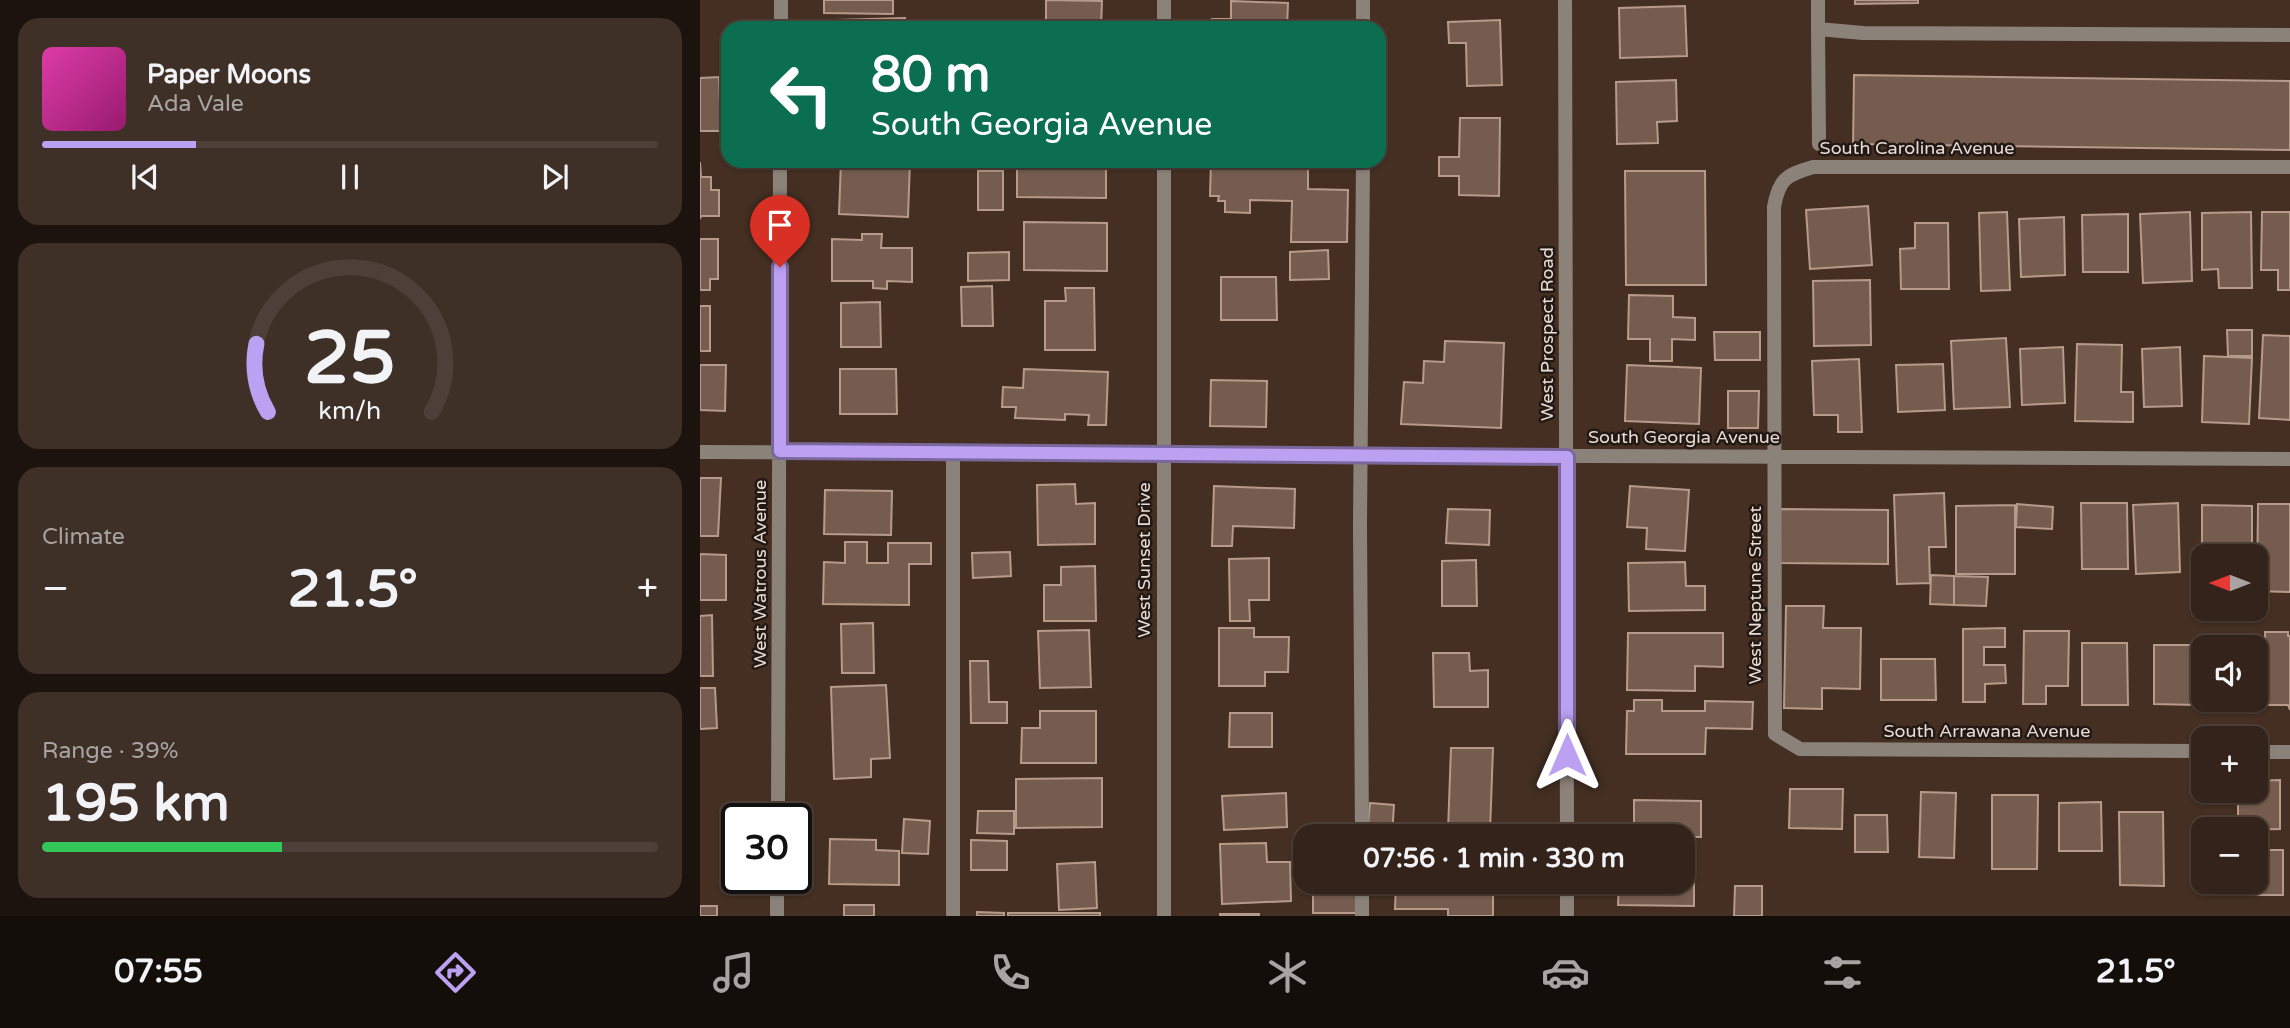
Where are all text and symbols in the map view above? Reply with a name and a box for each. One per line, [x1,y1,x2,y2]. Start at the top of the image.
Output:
text: 80 m [871,46,990,105]
icon: left [756,49,847,140]
text: Paper Moons [147,59,311,90]
text: Ada Vale [147,90,244,118]
text: South Georgia Avenue [871,106,1212,144]
street label: South Carolina Avenue [1820,137,2014,159]
icon: previous [126,158,164,196]
icon: pause [331,158,369,196]
icon: next [536,158,574,196]
pin [750,195,810,267]
icon: arrive [761,206,799,244]
street label: West Prospect Road [1536,247,1558,421]
text: 25 [304,315,396,403]
text: km/h [319,396,381,426]
street label: South Georgia Avenue [1588,426,1780,448]
street label: West Watrous Avenue [749,480,771,668]
street label: West Sunset Drive [1133,482,1155,638]
street label: West Neptune Street [1744,506,1766,684]
text: Climate [42,523,125,551]
north arrow [2191,544,2268,621]
map controls [2191,544,2268,894]
text: 21.5° [288,558,418,621]
text: − [42,566,69,612]
text: + [637,566,658,612]
button: sound [2191,635,2268,712]
position arrow [1530,718,1604,792]
street label: South Arrawana Avenue [1883,720,2091,742]
button: + [2191,726,2268,803]
text: Range · 39% [42,737,178,765]
text: 195 km [42,772,230,835]
speed limit sign: 30 [721,803,812,894]
button: − [2191,817,2268,894]
text: 07:56 · 1 min · 330 m [1363,843,1625,874]
icon: directions [431,948,480,997]
icon: music [709,948,758,997]
icon: phone [986,948,1035,997]
icon: climate [1263,948,1312,997]
icon: car [1541,948,1590,997]
icon: filters [1818,948,1867,997]
text: 07:55 [114,953,203,991]
text: 21.5° [2096,953,2176,991]

